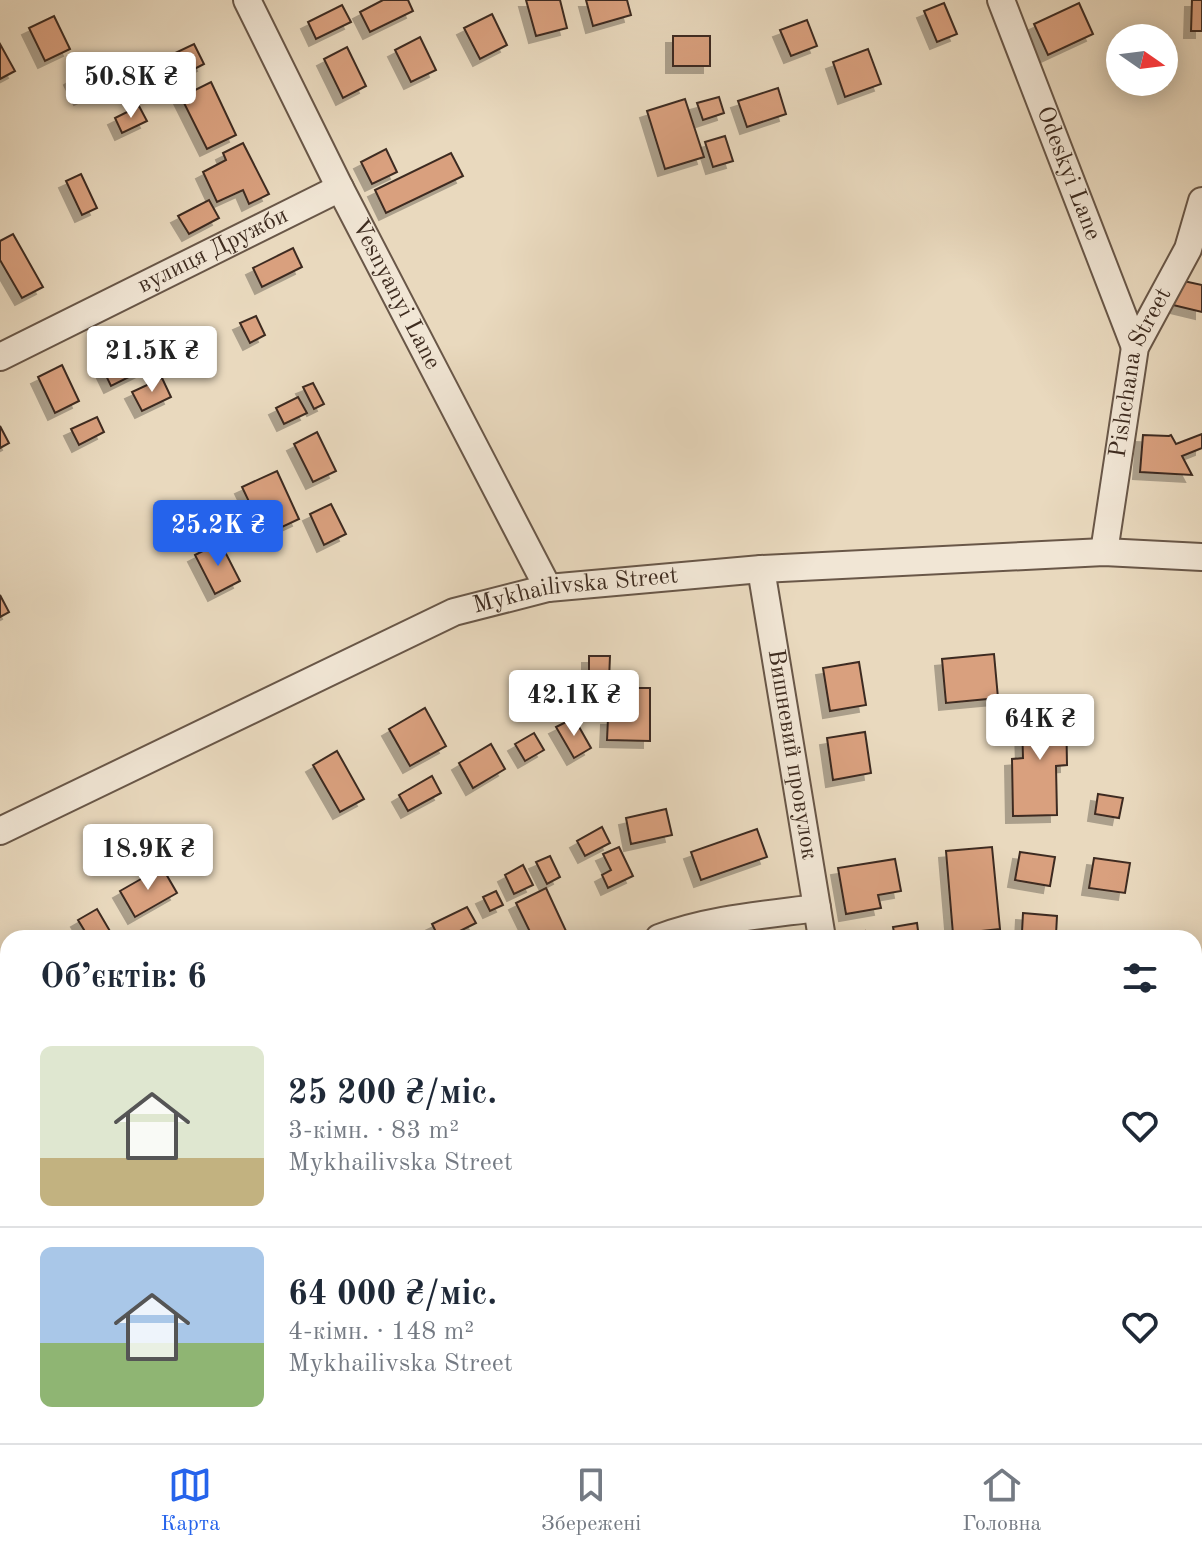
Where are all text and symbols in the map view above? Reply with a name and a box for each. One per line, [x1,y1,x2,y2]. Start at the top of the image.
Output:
north arrow [1106,24,1178,96]
map controls [1106,24,1178,96]
pin: 50.8K ₴ [57,52,205,120]
text: 50.8K ₴ [84,65,178,91]
street label: Odeskyi Lane [1031,103,1105,244]
street label: вулиця Дружби [134,204,292,298]
street label: Vesnyanyi Lane [347,216,444,374]
street label: Pishchana Street [1106,284,1177,459]
pin: 21.5K ₴ [78,326,226,394]
text: 21.5K ₴ [105,339,199,365]
pin: 25.2K ₴ [144,500,292,568]
text: 25.2K ₴ [171,513,265,539]
street label: Mykhailivska Street [471,564,679,619]
street label: Вишневий провулок [762,648,821,861]
pin: 42.1K ₴ [500,670,648,738]
text: 42.1K ₴ [527,683,621,709]
pin: 64K ₴ [984,694,1096,762]
text: 64K ₴ [1004,707,1076,733]
pin: 18.9K ₴ [74,824,222,892]
text: 18.9K ₴ [101,837,195,863]
icon: filters [1118,956,1162,1000]
text: Об’єктів: 6 [40,961,207,995]
text: 25 200 ₴/міс. [288,1077,497,1111]
icon: home [104,1078,200,1174]
icon: heart [1118,1104,1162,1148]
text: 3-кімн. · 83 m² [288,1118,459,1144]
text: Mykhailivska Street [288,1150,513,1176]
text: 64 000 ₴/міс. [288,1278,497,1312]
icon: home [104,1279,200,1375]
icon: heart [1118,1305,1162,1349]
text: 4-кімн. · 148 m² [288,1319,474,1345]
text: Mykhailivska Street [288,1351,513,1377]
tab: Карта [161,1463,220,1538]
tab: Збережені [541,1463,641,1538]
tab: Головна [962,1463,1041,1538]

